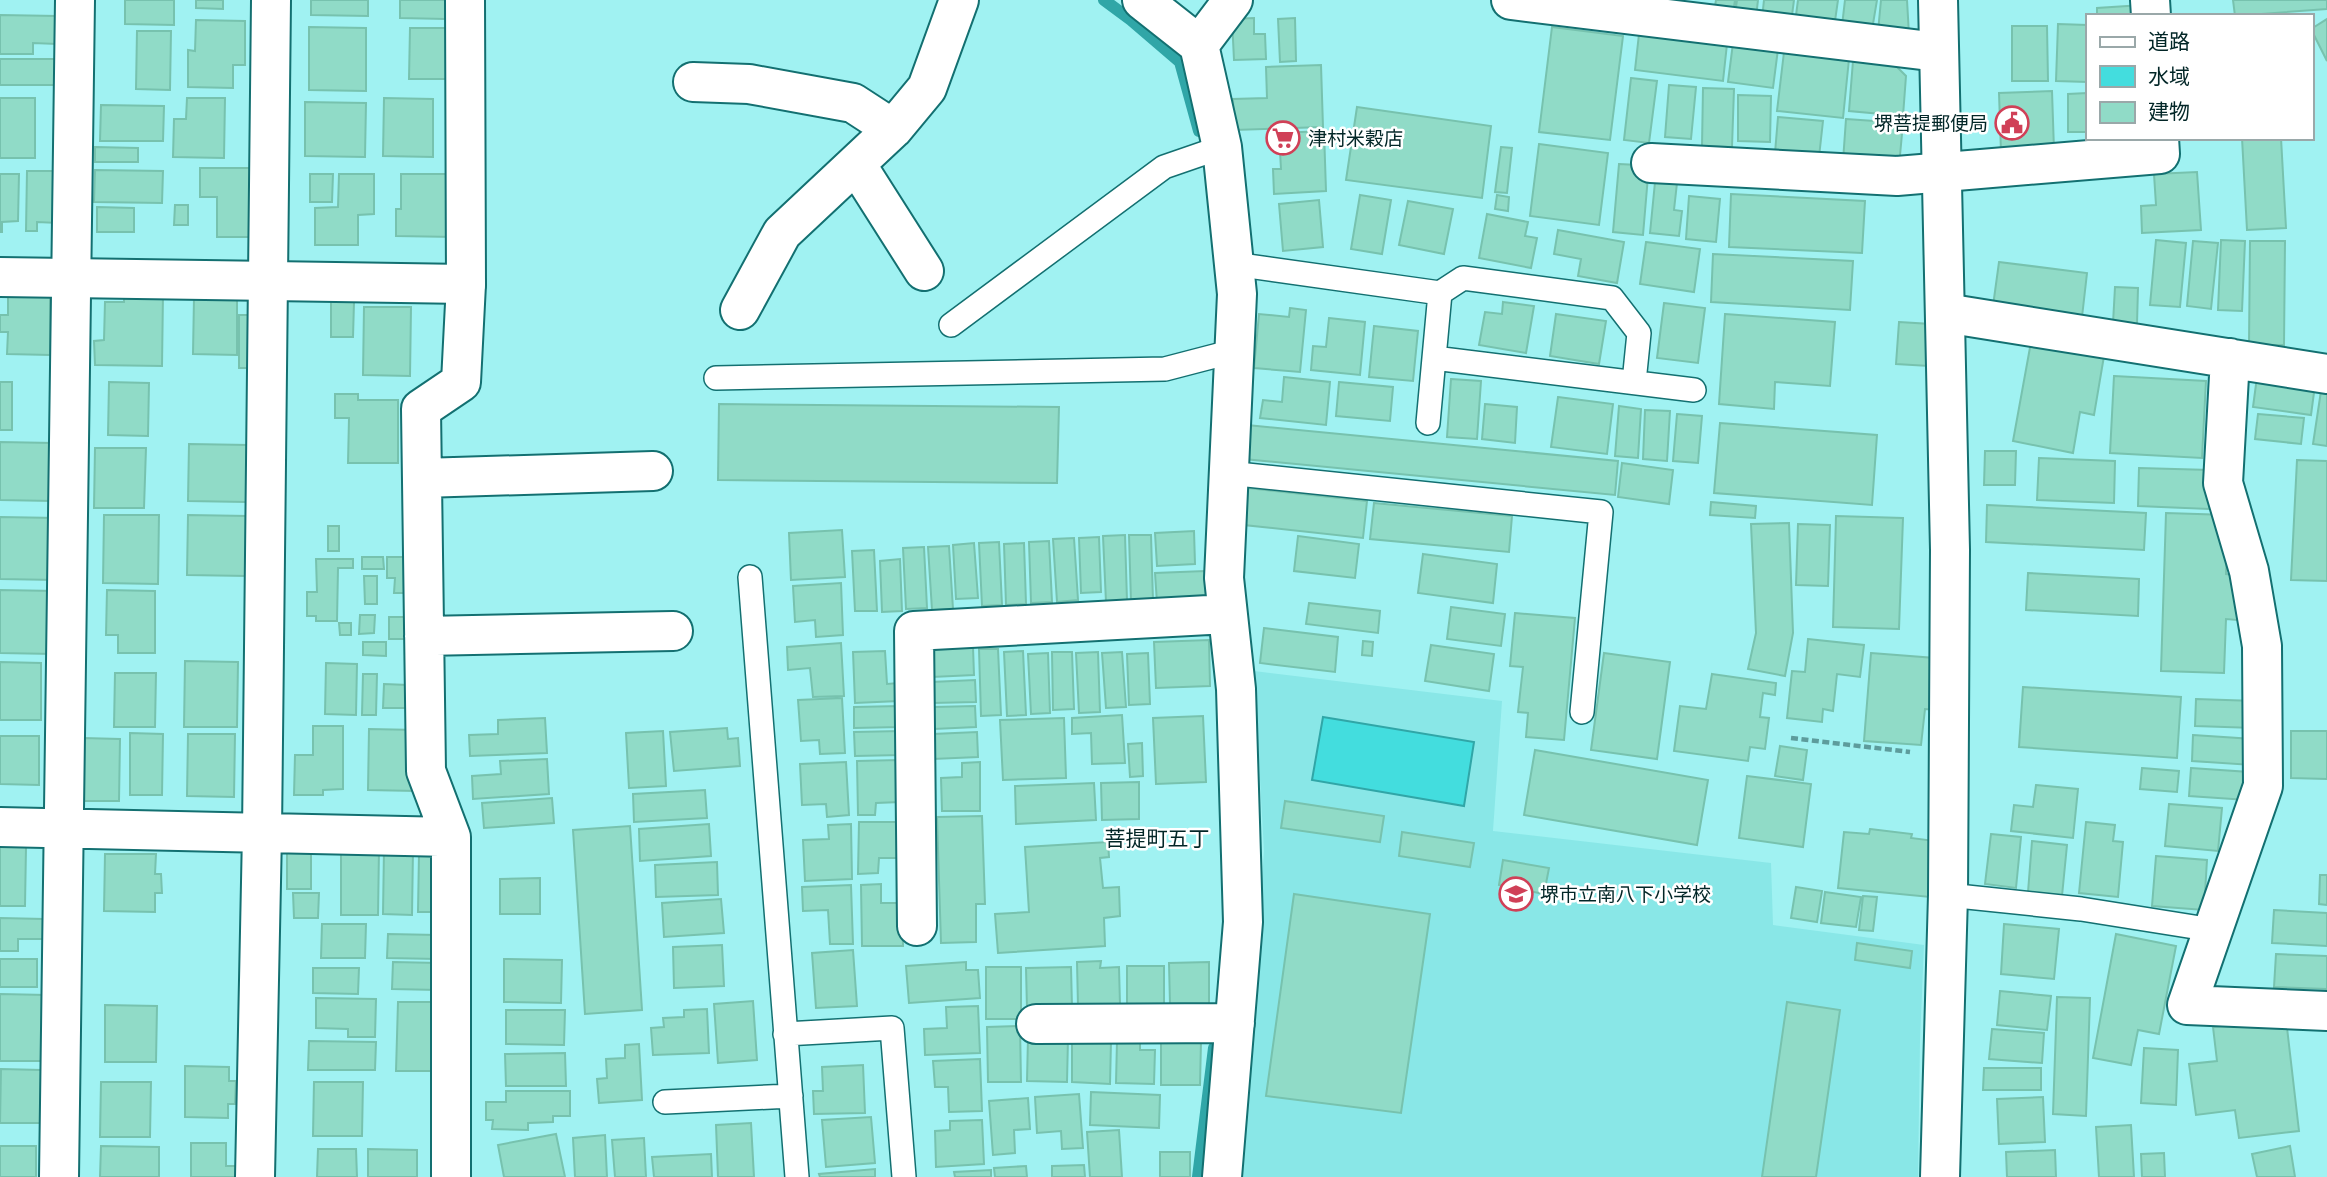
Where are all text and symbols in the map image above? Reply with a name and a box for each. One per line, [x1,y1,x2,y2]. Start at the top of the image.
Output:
legend [2086,14,2313,140]
text: 道路 [2148,29,2190,55]
text: 水域 [2148,64,2190,90]
text: 建物 [2148,99,2190,125]
public building icon: 堺菩提郵便局 [1993,104,2031,142]
place label: 堺菩提郵便局 [1874,112,1988,135]
supermarket icon: 津村米穀店 [1264,119,1302,157]
place label: 津村米穀店 [1308,127,1403,150]
district label: 菩提町五丁 [1105,826,1210,852]
school or university icon: 堺市立南八下小学校 [1497,875,1535,913]
place label: 堺市立南八下小学校 [1540,883,1711,906]

